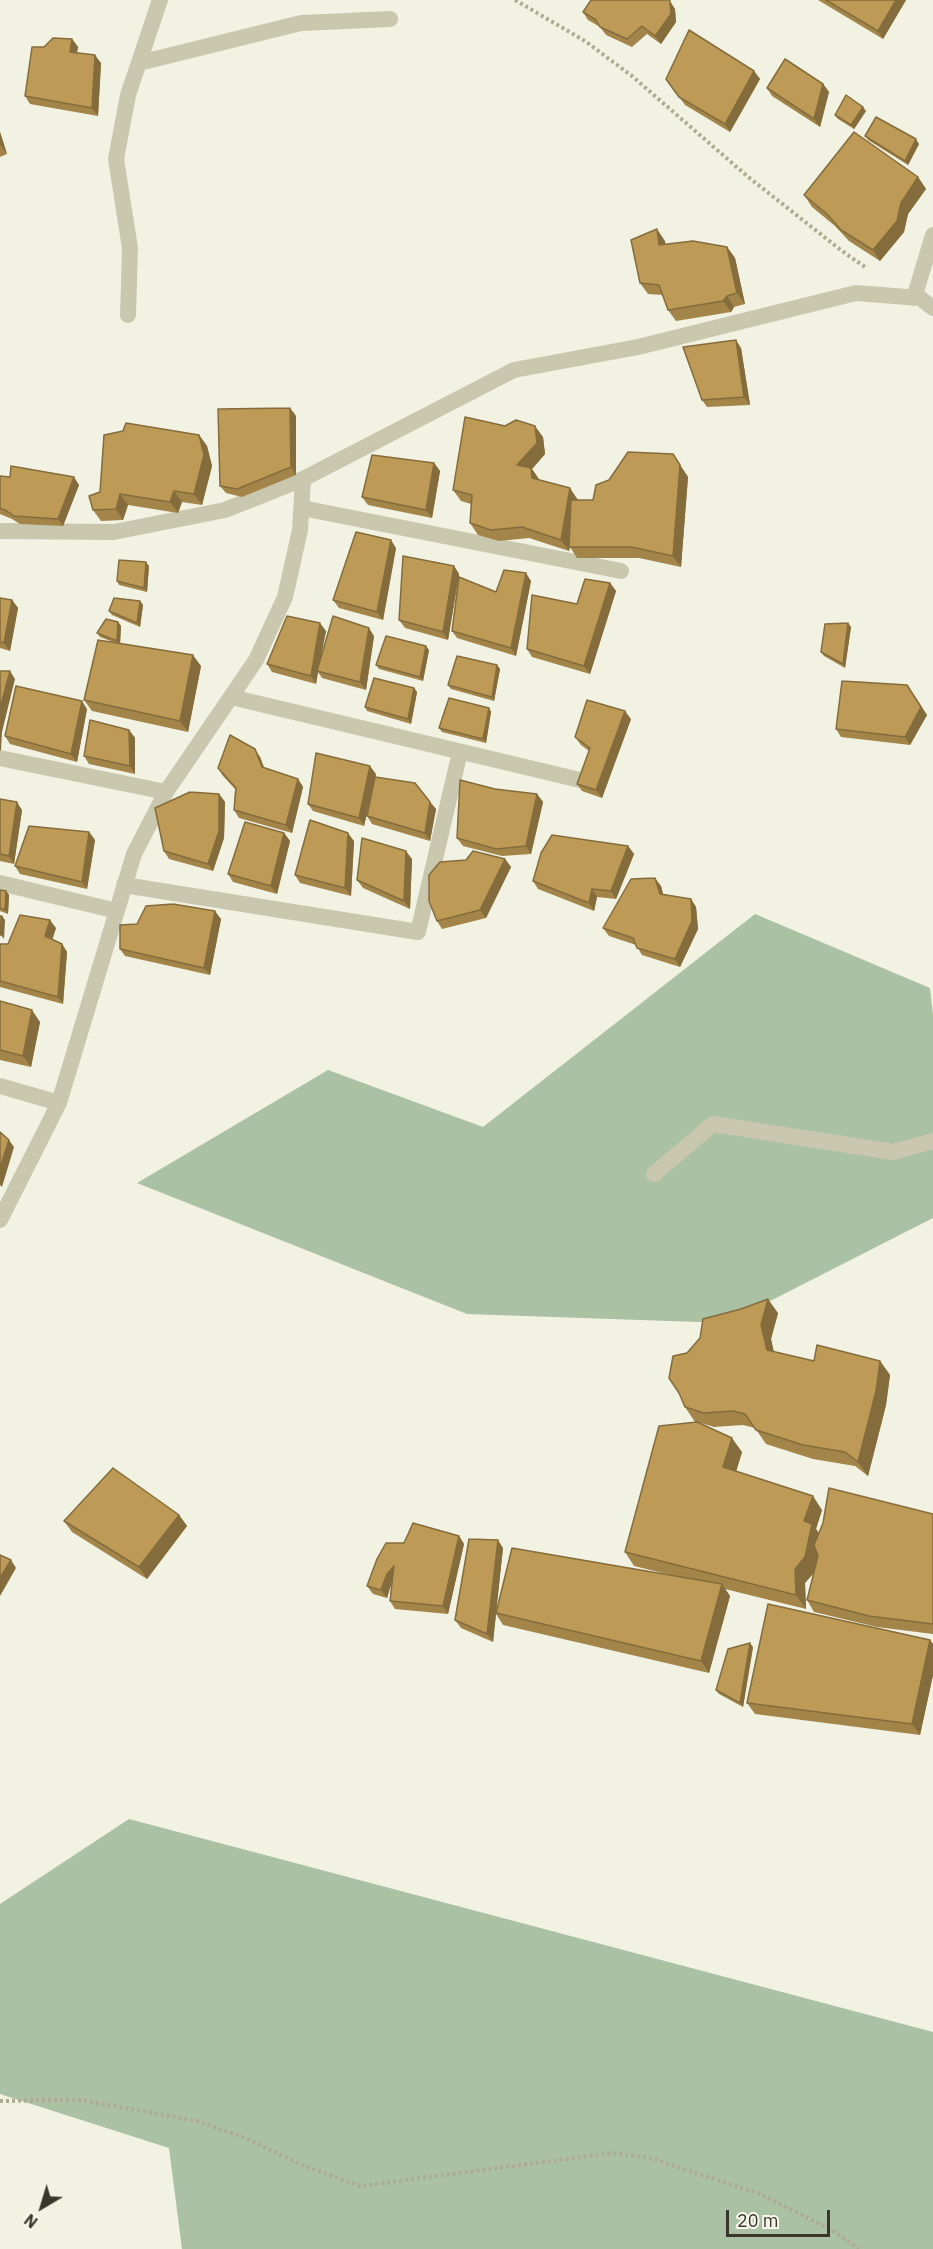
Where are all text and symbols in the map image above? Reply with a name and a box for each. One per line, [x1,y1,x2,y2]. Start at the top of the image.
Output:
north arrow [12,2177,72,2237]
scale bar [729,2198,832,2236]
text: 20 m [737,2209,779,2232]
text: N [20,2210,42,2233]

